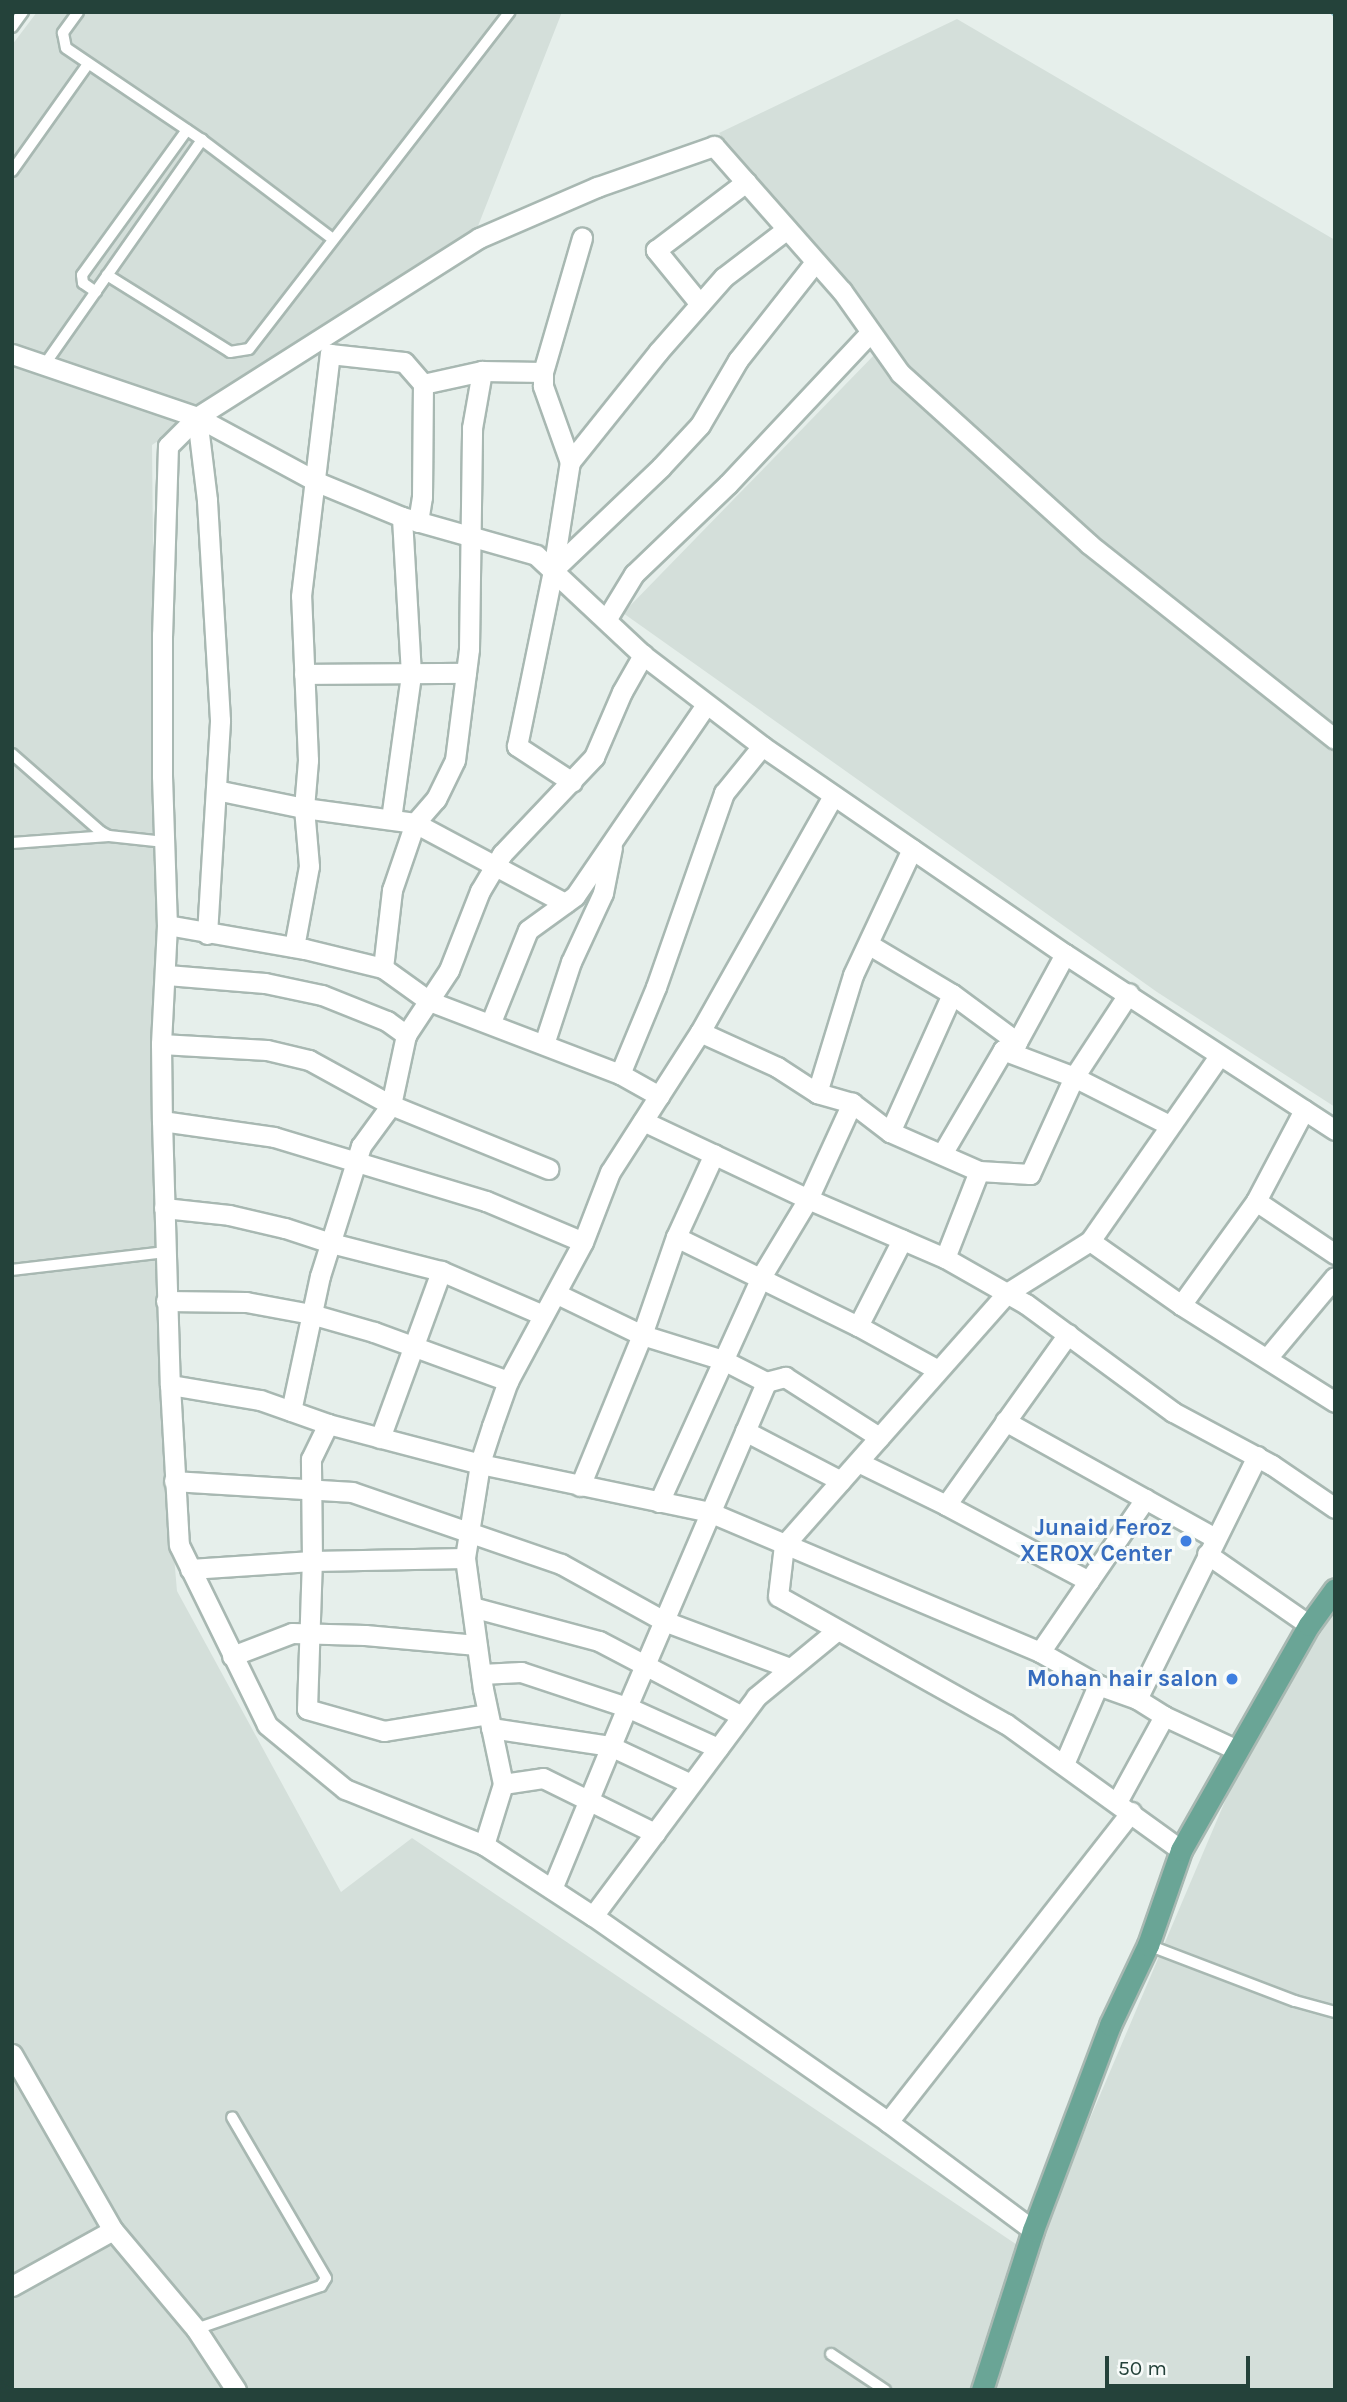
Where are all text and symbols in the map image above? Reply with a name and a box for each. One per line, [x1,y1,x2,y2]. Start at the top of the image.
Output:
place label: Junaid Feroz XEROX Center [1020,1514,1172,1568]
marker: Junaid Feroz XEROX Center [1178,1533,1194,1549]
place label: Mohan hair salon [1027,1665,1218,1693]
marker: Mohan hair salon [1224,1671,1240,1687]
scale bar [1109,2342,1254,2386]
text: 50 m [1118,2356,1167,2380]

